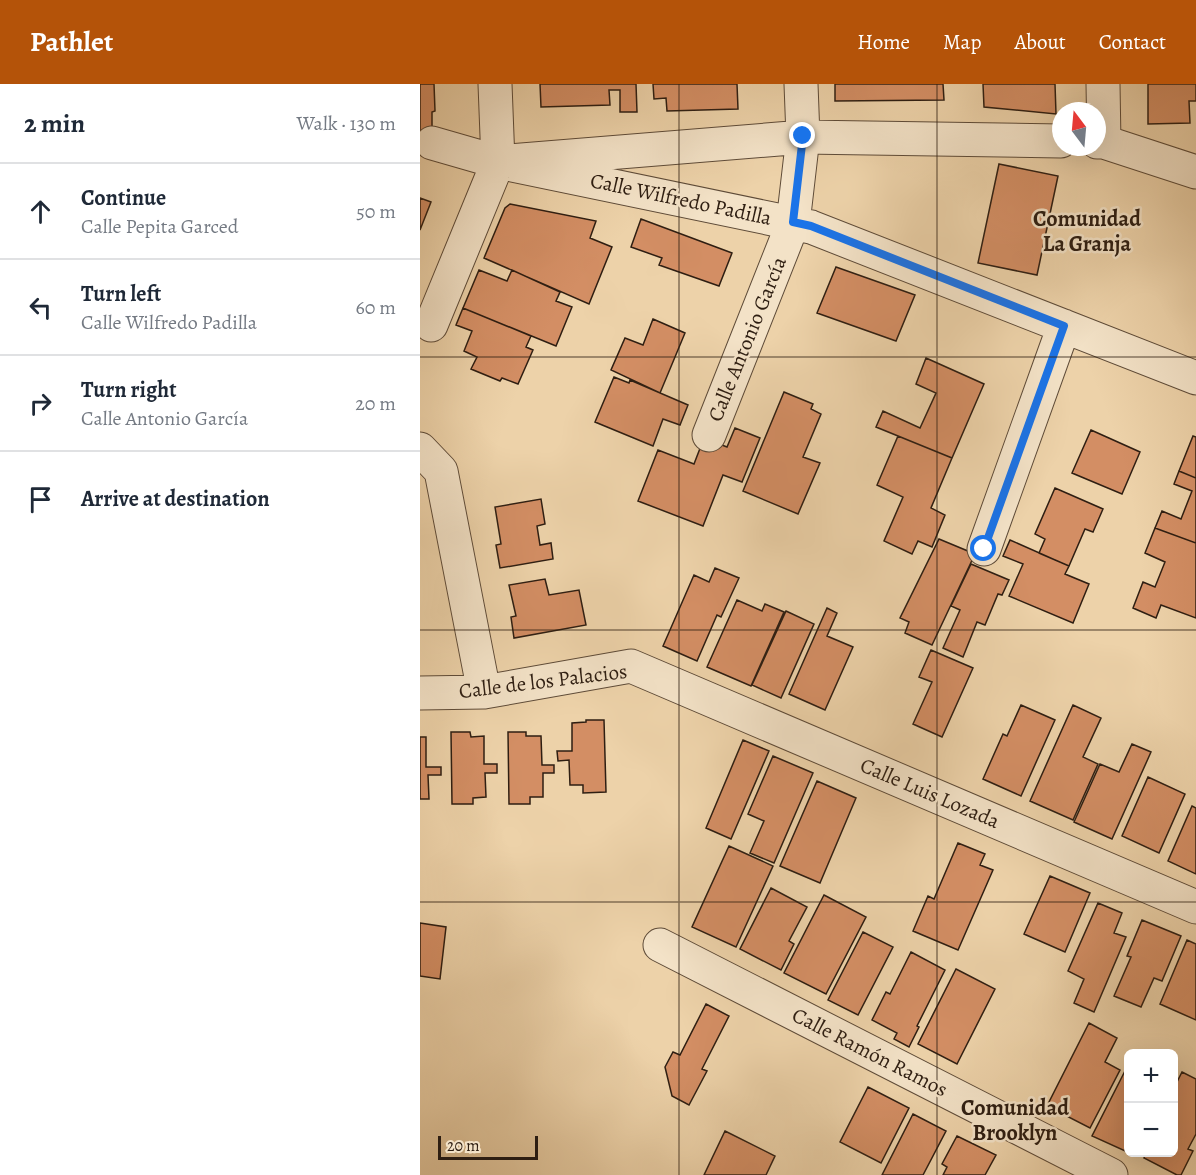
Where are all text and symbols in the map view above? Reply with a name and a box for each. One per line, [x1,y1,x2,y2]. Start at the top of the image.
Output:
text: Pathlet [30,23,113,61]
text: Home [857,28,910,56]
text: Map [943,28,981,56]
text: About [1014,28,1066,56]
text: Contact [1099,28,1166,56]
north arrow [1052,102,1106,156]
text: 2 min [24,106,85,141]
text: Walk · 130 m [297,110,396,137]
route end [789,122,815,148]
street label: Calle Wilfredo Padilla [588,166,774,232]
text: Continue [81,183,166,213]
icon: ahead [24,195,57,228]
text: 50 m [356,198,396,225]
district label: Comunidad La Granja [1033,204,1141,259]
text: Calle Pepita Garced [81,213,238,240]
street label: Calle Antonio García [701,252,793,426]
text: Turn left [81,279,161,309]
icon: left [24,291,57,324]
text: 60 m [356,294,396,321]
text: Calle Wilfredo Padilla [81,309,257,336]
text: Turn right [81,375,177,405]
icon: right [24,387,57,420]
text: 20 m [355,390,396,417]
text: Calle Antonio García [81,405,248,432]
icon: arrive [24,483,57,516]
text: Arrive at destination [81,484,270,514]
route start [970,535,996,561]
street label: Calle de los Palacios [457,657,629,705]
street label: Calle Luis Lozada [856,751,1004,835]
street label: Calle Ramón Ramos [787,1001,953,1103]
map controls [1124,1049,1178,1157]
button: + [1124,1049,1178,1103]
district label: Comunidad Brooklyn [961,1093,1069,1148]
button: − [1124,1103,1178,1157]
scale bar [438,1133,538,1160]
text: 20 m [447,1135,480,1157]

